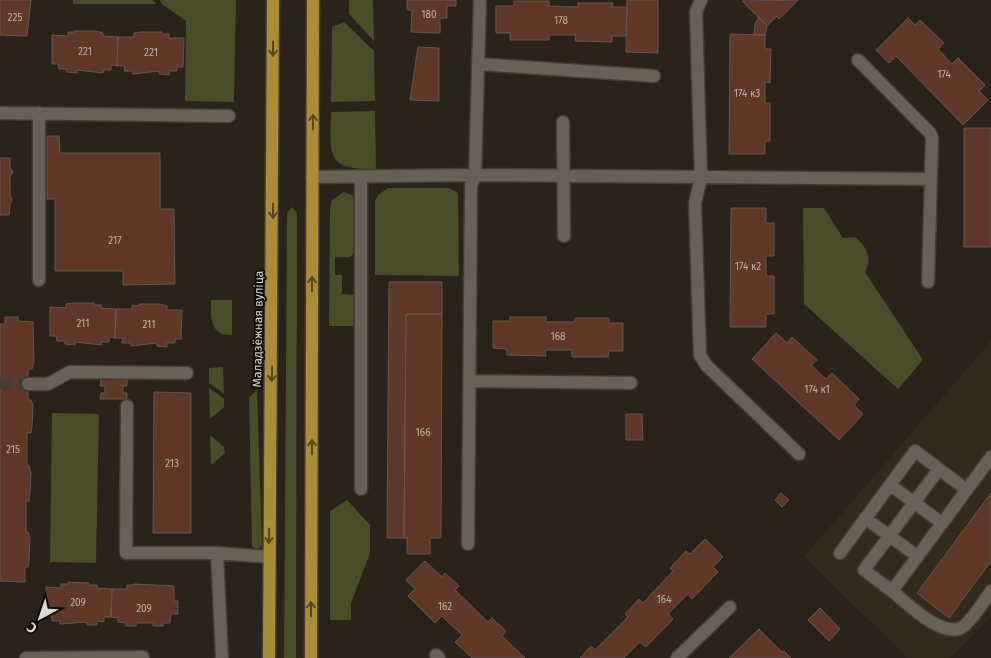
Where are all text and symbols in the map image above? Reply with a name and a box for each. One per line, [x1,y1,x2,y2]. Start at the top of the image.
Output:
house number: 180 [421,9,437,21]
house number: 225 [8,12,22,24]
house number: 178 [554,15,569,27]
one-way arrow [268,40,278,56]
house number: 221 [78,46,92,58]
house number: 221 [144,47,158,59]
house number: 174 [937,69,952,81]
house number: 174 к3 [734,88,760,100]
one-way arrow [308,114,318,130]
one-way arrow [268,202,278,219]
house number: 217 [108,235,122,247]
house number: 174 к2 [735,261,761,273]
street label: Маладзёжная вуліца [250,271,266,387]
one-way arrow [307,277,317,293]
house number: 211 [76,318,90,330]
house number: 211 [142,319,156,331]
house number: 168 [550,331,566,343]
one-way arrow [267,365,276,381]
house number: 174 к1 [804,384,830,396]
house number: 166 [416,427,431,439]
one-way arrow [307,439,317,456]
house number: 215 [6,444,20,456]
house number: 213 [165,458,179,470]
one-way arrow [264,528,274,544]
north arrow [15,593,65,643]
house number: 164 [657,594,672,606]
house number: 209 [70,597,86,609]
house number: 162 [438,601,452,613]
one-way arrow [306,602,316,618]
house number: 209 [136,603,152,615]
text: С [23,618,41,637]

